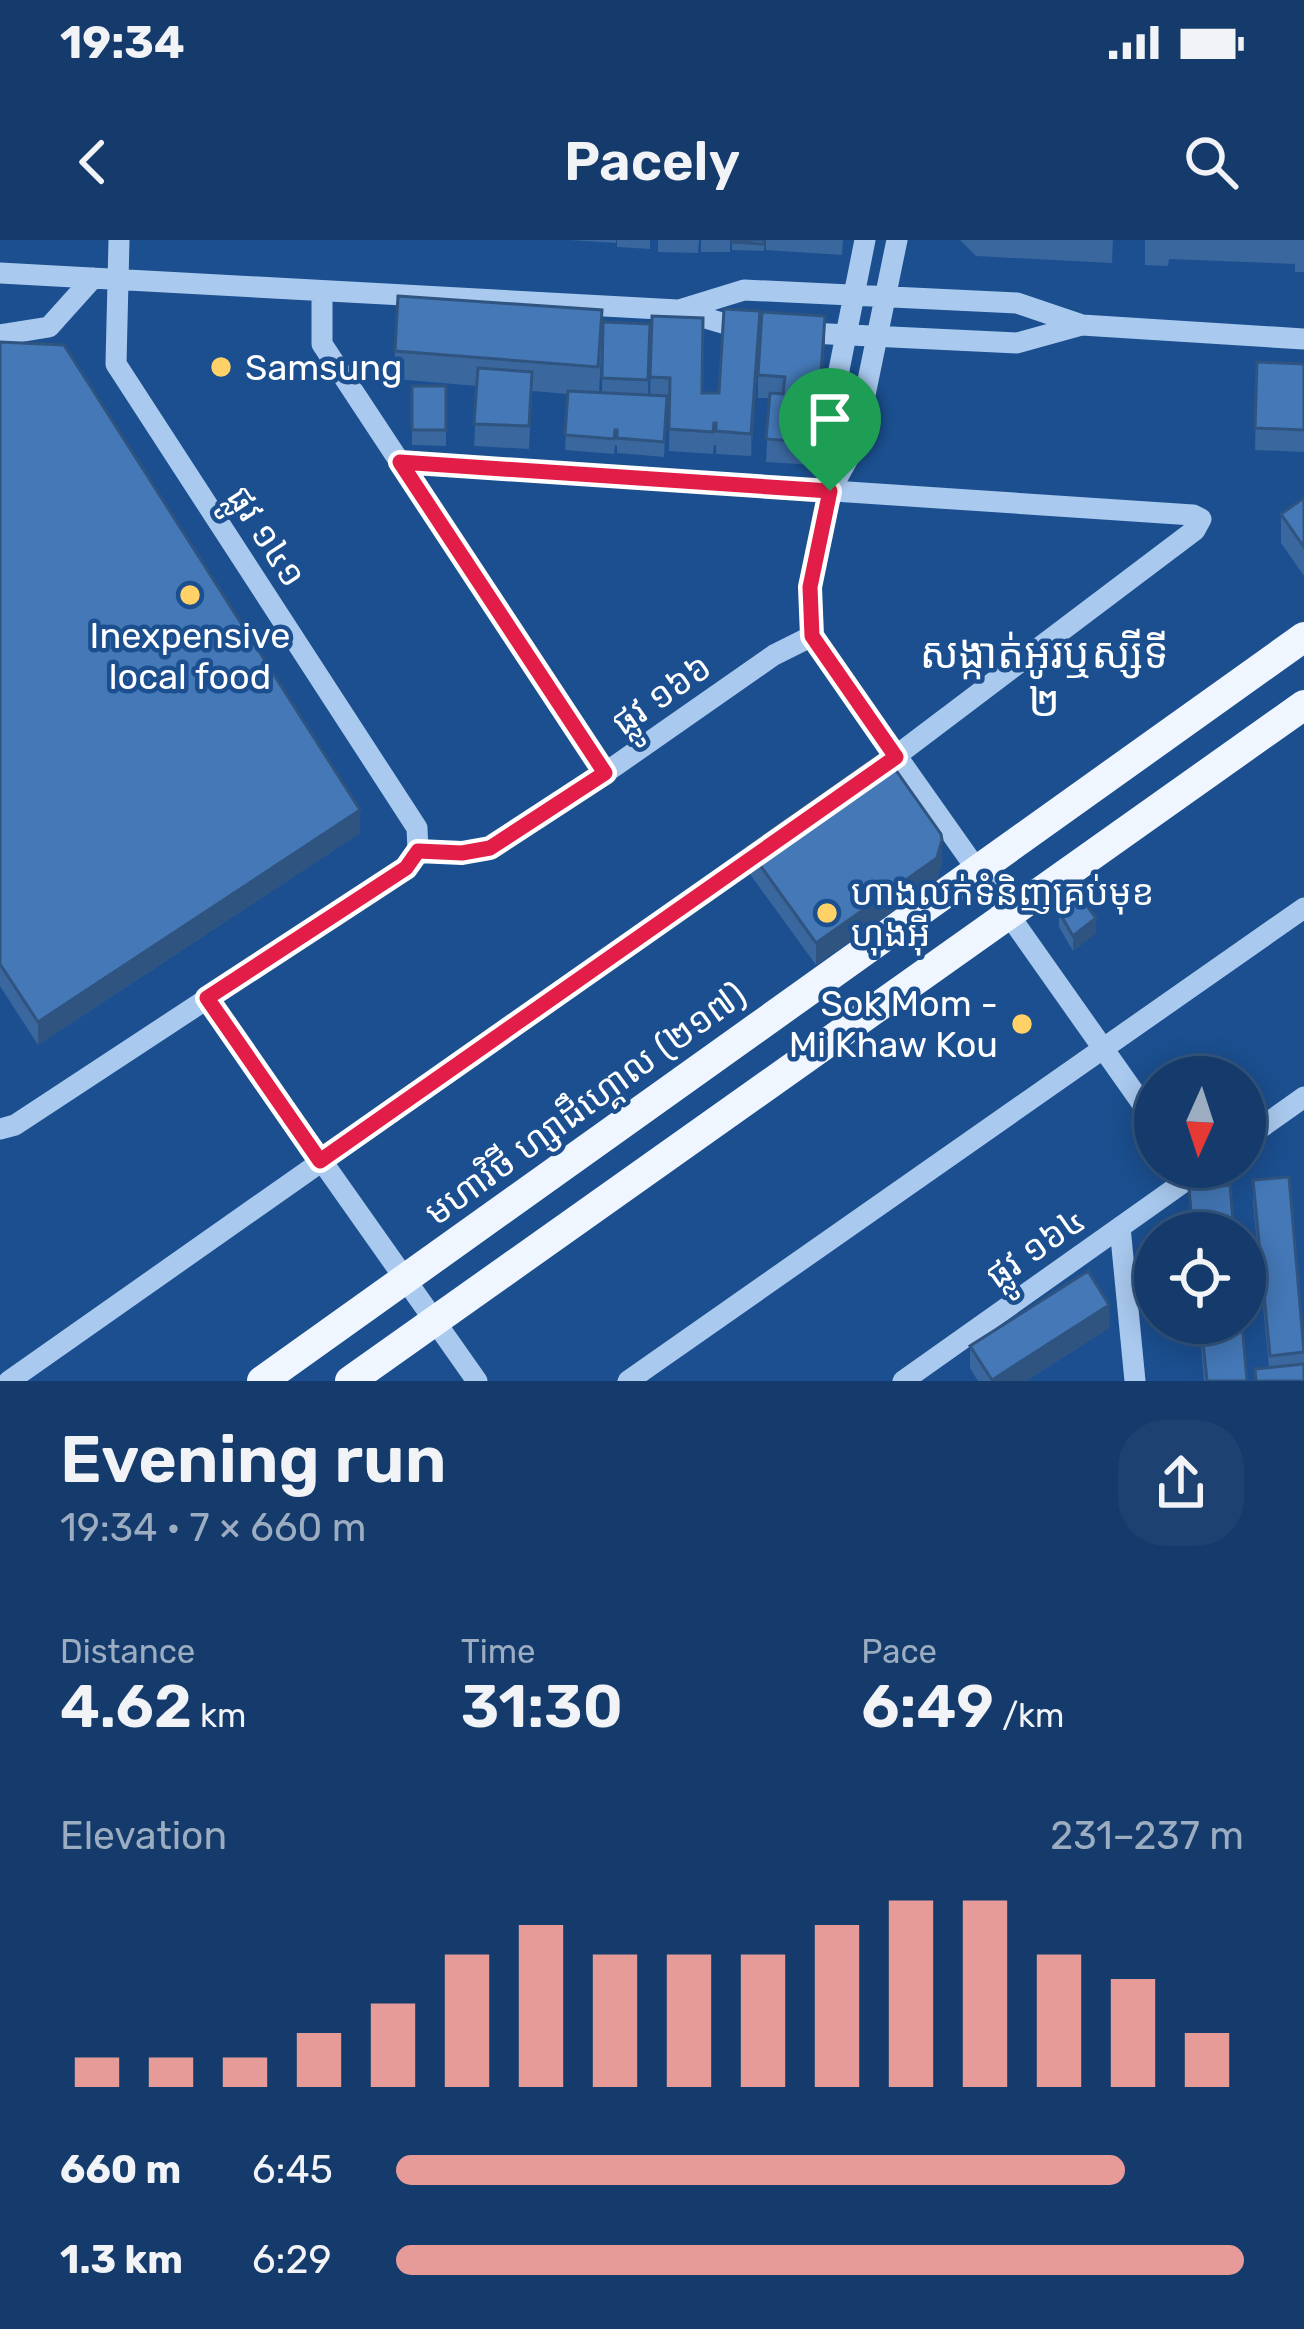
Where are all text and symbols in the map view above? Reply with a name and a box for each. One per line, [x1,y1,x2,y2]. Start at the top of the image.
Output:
text: 19:34 [60,16,185,69]
icon: back [60,129,126,195]
icon: search [1178,129,1244,195]
text: Pacely [564,130,740,194]
place label: Samsung [245,346,403,389]
marker: Samsung [208,354,234,380]
pin [779,368,881,491]
icon: arrive [797,386,863,452]
street label: ផ្លូវ ១៤១ [209,478,315,601]
marker: Inexpensive local food [177,582,203,608]
place label: Inexpensive local food [90,614,290,698]
district label: សង្កាត់អូរឬស្សីទី ២ [920,628,1168,727]
street label: ផ្លូវ ១៦៦ [603,645,726,753]
place label: ហាងលក់ទំនិញគ្រប់មុខ ហុងអ៊ី [851,871,1154,956]
marker: ហាងលក់ទំនិញគ្រប់មុខ ហុងអ៊ី [814,900,840,926]
street label: មហាវិថី ហ្សាដឹហ្គោល (២១៧) [416,972,755,1235]
place label: Sok Mom - Mi Khaw Kou [789,982,998,1066]
marker: Sok Mom - Mi Khaw Kou [1009,1011,1035,1037]
north arrow [1134,1056,1266,1188]
map controls [1134,1056,1266,1344]
street label: ផ្លូវ ១៦៤ [977,1198,1100,1306]
button: locate [1134,1212,1266,1344]
text: Evening run [60,1420,446,1499]
button: share [1118,1420,1244,1546]
text: 19:34 · 7 × 660 m [60,1505,366,1551]
text: Distance [60,1632,195,1671]
text: Time [461,1632,535,1671]
text: Pace [861,1632,937,1671]
text: 4.62 [60,1671,192,1742]
text: 31:30 [461,1671,623,1742]
text: 6:49 [861,1671,994,1742]
text: km [192,1696,246,1735]
text: /km [994,1696,1064,1735]
text: Elevation [60,1813,227,1859]
text: 231–237 m [1050,1813,1244,1859]
text: 660 m [60,2147,181,2193]
text: 6:45 [252,2147,333,2193]
text: 1.3 km [60,2237,183,2283]
text: 6:29 [252,2237,332,2283]

